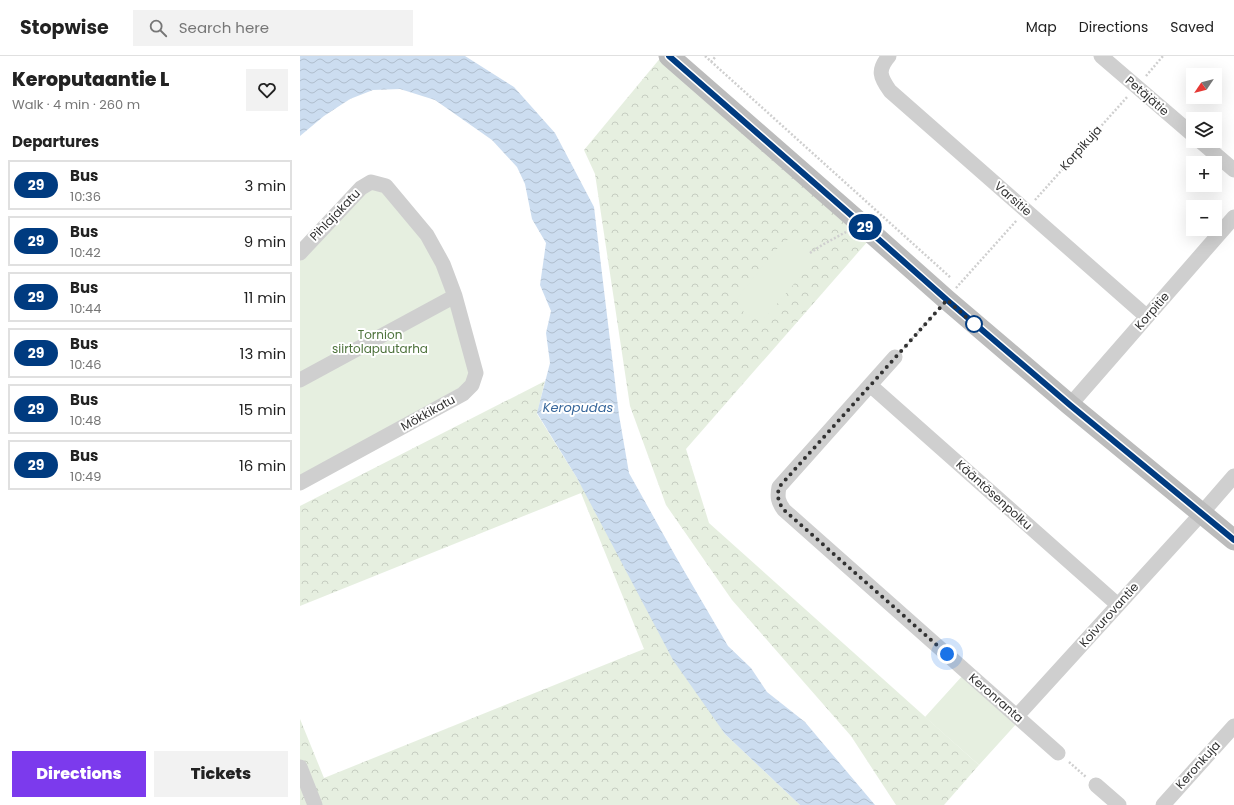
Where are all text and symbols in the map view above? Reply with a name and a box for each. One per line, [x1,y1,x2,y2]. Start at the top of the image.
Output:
search box [133,10,413,46]
text: Stopwise [20,14,109,41]
icon: search [147,17,169,39]
text: Search here [179,17,269,38]
text: Map [1026,17,1057,37]
text: Directions [1079,17,1148,37]
text: Saved [1170,17,1214,37]
text: Keroputaantie L [12,66,169,93]
north arrow [1186,68,1222,104]
map controls [1186,68,1222,236]
button: heart [246,69,288,111]
street label: Petäjätie [1122,72,1173,119]
text: Walk · 4 min · 260 m [12,95,140,114]
button: layers [1186,112,1222,148]
street label: Korpikuja [1056,121,1105,174]
text: Departures [12,131,99,152]
button: + [1186,156,1222,192]
text: Bus [70,165,98,186]
text: 29 [28,175,44,195]
text: 3 min [244,175,286,196]
street label: Varsitie [991,178,1036,220]
street label: Pihlajakatu [306,185,364,244]
text: 10:36 [70,187,101,206]
button: − [1186,200,1222,236]
line badge: 29 [847,214,883,240]
text: 29 [857,217,873,237]
text: Bus [70,221,98,242]
text: 29 [28,231,44,251]
text: 9 min [244,231,286,252]
text: 10:42 [70,243,101,262]
text: Bus [70,277,98,298]
text: 29 [28,287,44,307]
text: 11 min [244,287,286,308]
street label: Korpitie [1130,288,1173,333]
text: 10:44 [70,299,101,318]
unlabelled marker [965,315,983,333]
park label: Tornion siirtolapuutarha [332,326,428,357]
text: Bus [70,333,98,354]
text: 29 [28,343,44,363]
text: 13 min [240,343,286,364]
text: 10:46 [70,355,102,374]
text: Bus [70,389,98,410]
street label: Mökkikatu [398,391,458,434]
water label: Keropudas [543,398,613,417]
text: 29 [28,399,44,419]
text: 15 min [239,399,286,420]
text: 10:48 [70,411,101,430]
text: Bus [70,445,98,466]
text: 29 [28,455,44,475]
text: 16 min [239,455,286,476]
street label: Kääntösenpolku [953,456,1036,533]
text: 10:49 [70,467,101,486]
street label: Koivurovantie [1075,579,1142,651]
your location [937,644,957,664]
street label: Keronranta [965,669,1027,726]
street label: Keronkuja [1171,737,1224,792]
button: Directions [12,751,146,797]
button: Tickets [154,751,288,797]

